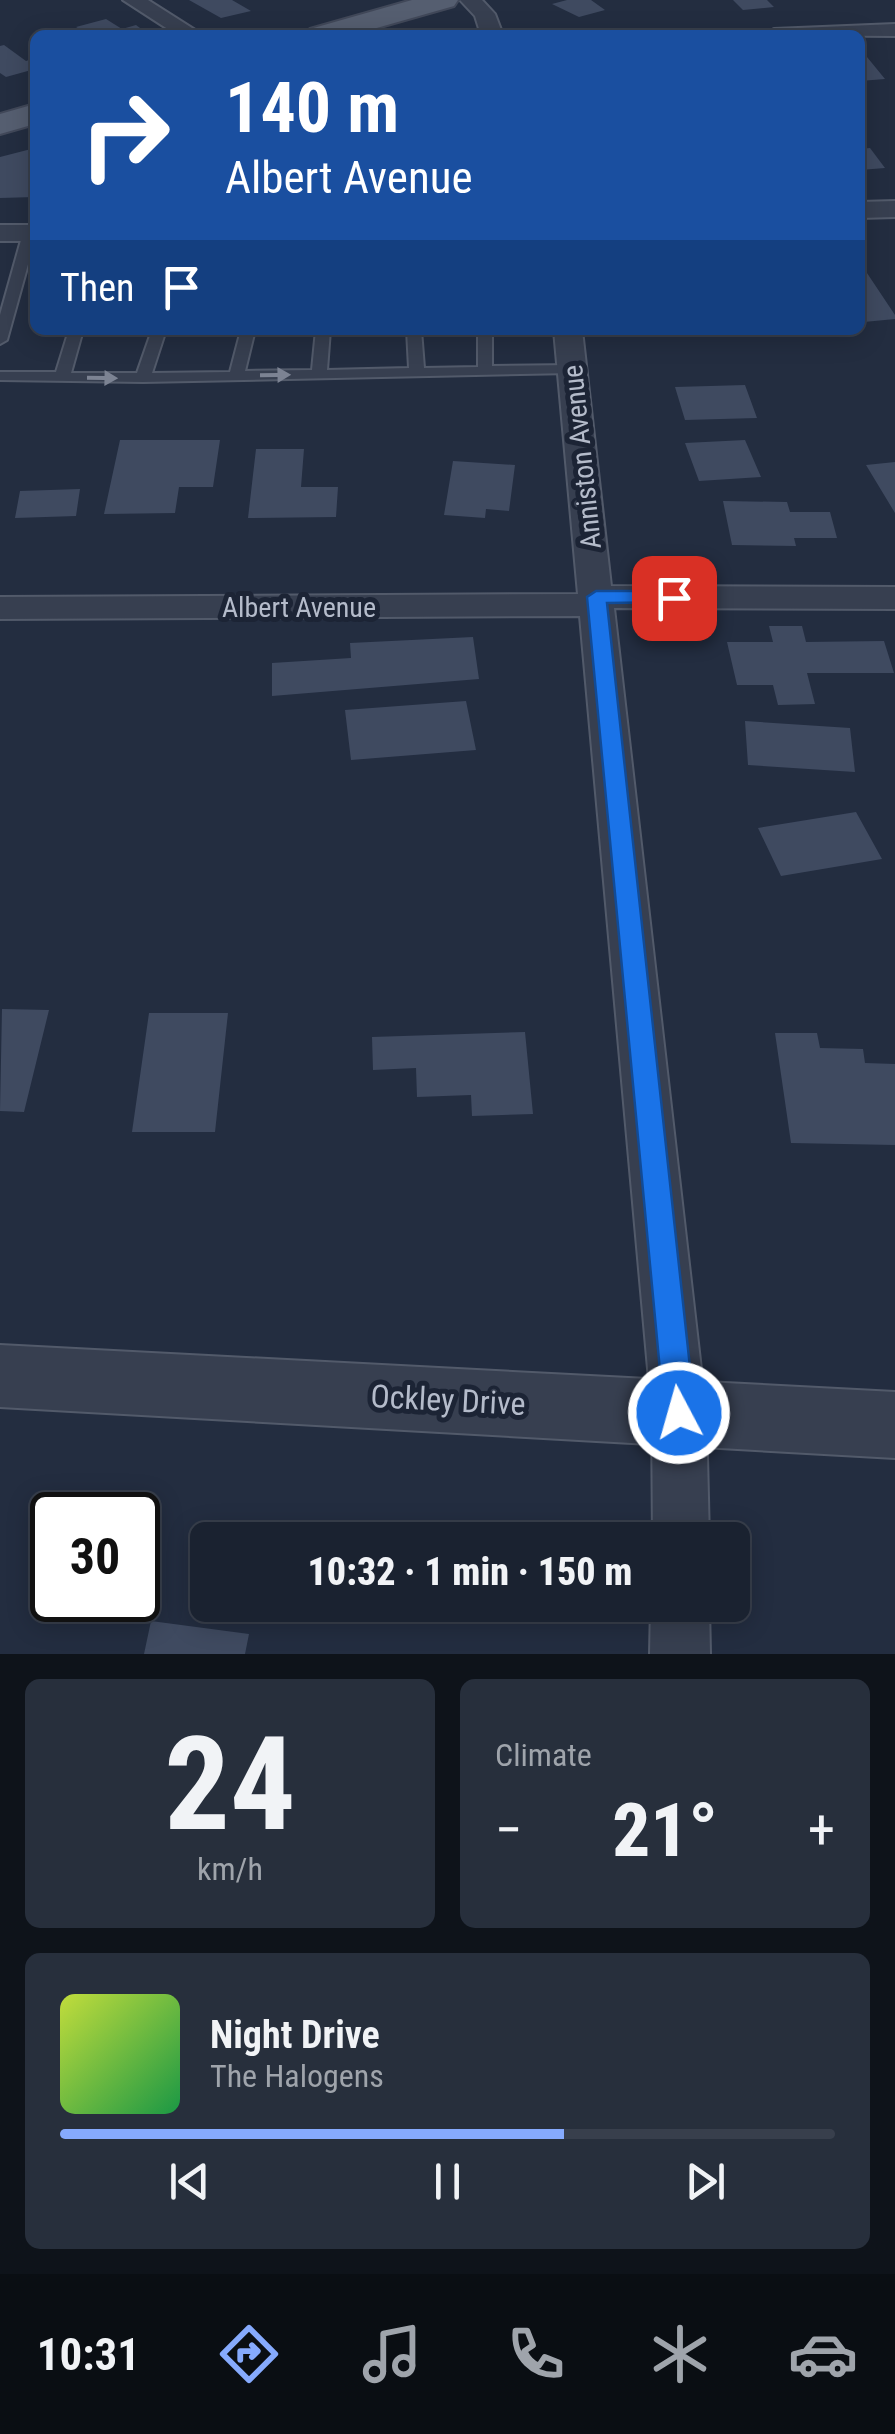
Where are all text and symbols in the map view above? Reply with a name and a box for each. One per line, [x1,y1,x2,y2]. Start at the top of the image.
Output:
text: 140 m [225,67,399,149]
icon: right [60,70,190,200]
text: Albert Avenue [225,151,473,204]
icon: arrive [154,260,209,315]
text: Then [60,266,134,310]
street label: Anniston Avenue [556,363,608,551]
one-way arrow [260,366,292,382]
one-way arrow [87,370,119,386]
pin [632,556,717,641]
icon: arrive [647,571,702,626]
street label: Albert Avenue [222,591,376,624]
position arrow [627,1361,731,1465]
street label: Ockley Drive [370,1377,526,1423]
speed limit sign: 30 [30,1492,160,1622]
text: 10:32 · 1 min · 150 m [308,1550,632,1594]
text: 24 [164,1708,296,1861]
text: Climate [495,1736,592,1774]
text: 21° [612,1786,718,1874]
text: − [495,1798,523,1862]
text: + [808,1798,835,1862]
text: km/h [197,1850,263,1888]
text: Night Drive [210,2013,380,2057]
text: The Halogens [210,2057,384,2095]
icon: previous [162,2154,217,2209]
icon: pause [420,2154,475,2209]
icon: next [678,2154,733,2209]
icon: directions [214,2319,284,2389]
icon: music [357,2319,427,2389]
icon: phone [501,2319,571,2389]
icon: climate [645,2319,715,2389]
icon: car [788,2319,858,2389]
text: 10:31 [37,2328,140,2381]

